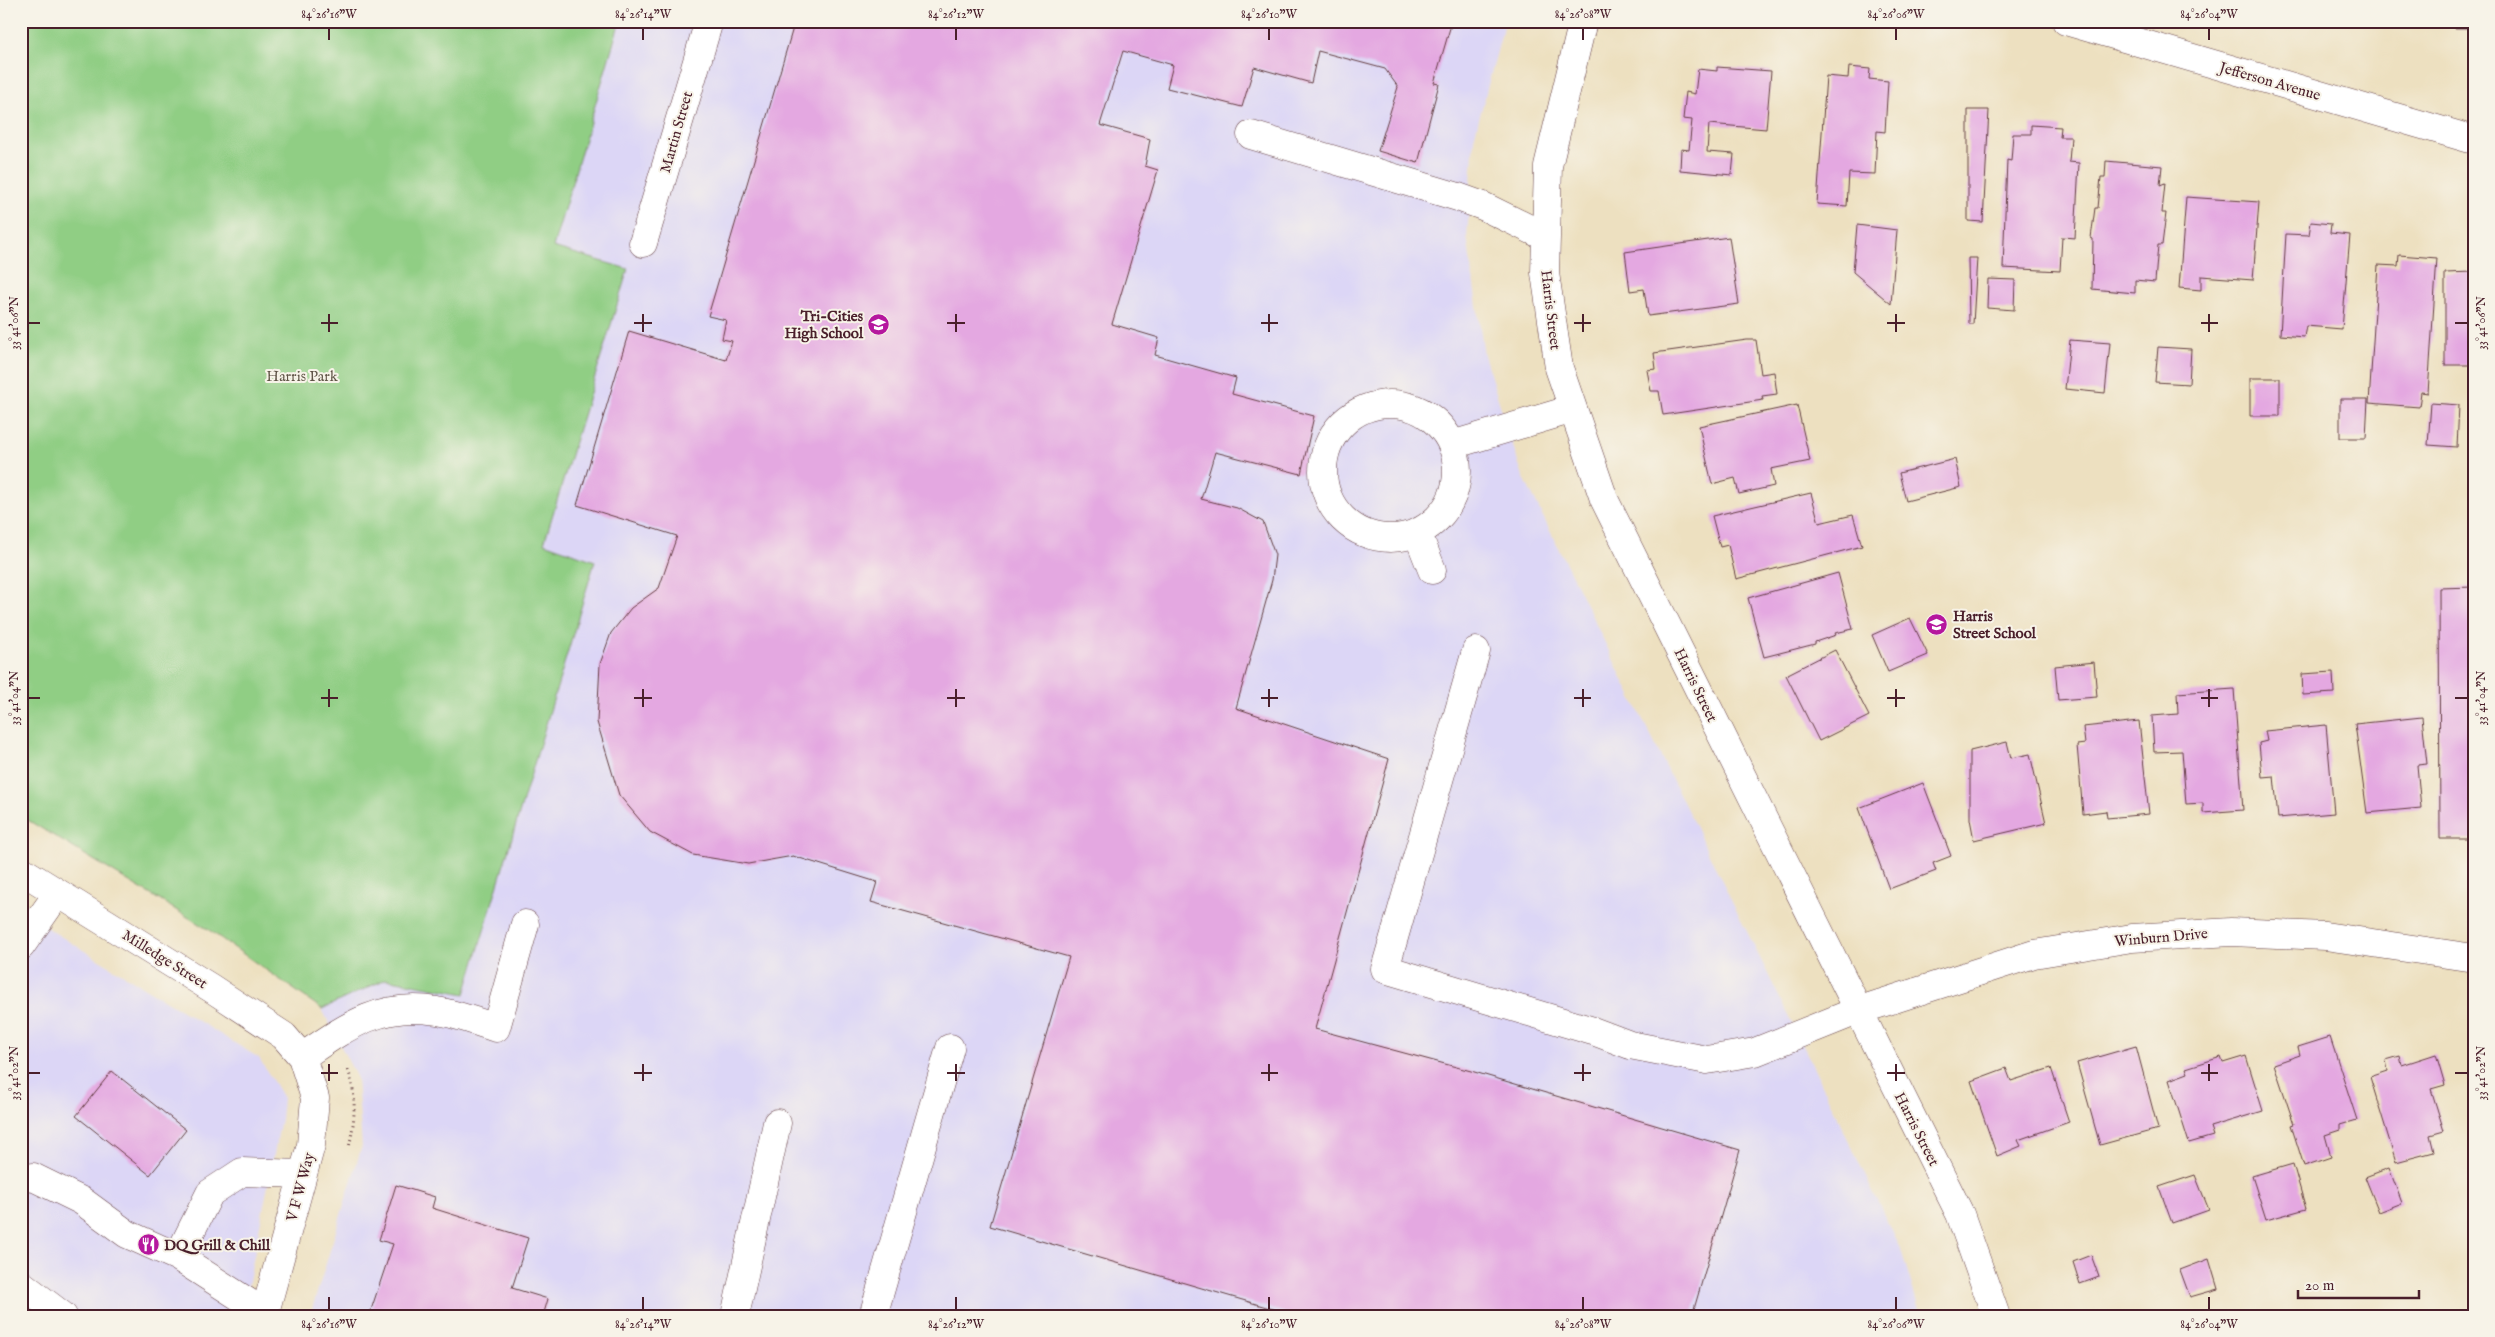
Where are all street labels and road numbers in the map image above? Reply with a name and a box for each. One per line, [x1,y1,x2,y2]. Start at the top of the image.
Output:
street label: Jefferson Avenue [2215,57,2323,105]
street label: Martin Street [656,89,697,175]
street label: Harris Street [1536,269,1565,351]
street label: Harris Street [1669,645,1722,725]
street label: Winburn Drive [2114,924,2209,951]
street label: Milledge Street [119,926,211,993]
street label: Harris Street [1890,1089,1943,1169]
street label: V F W Way [282,1150,319,1225]

